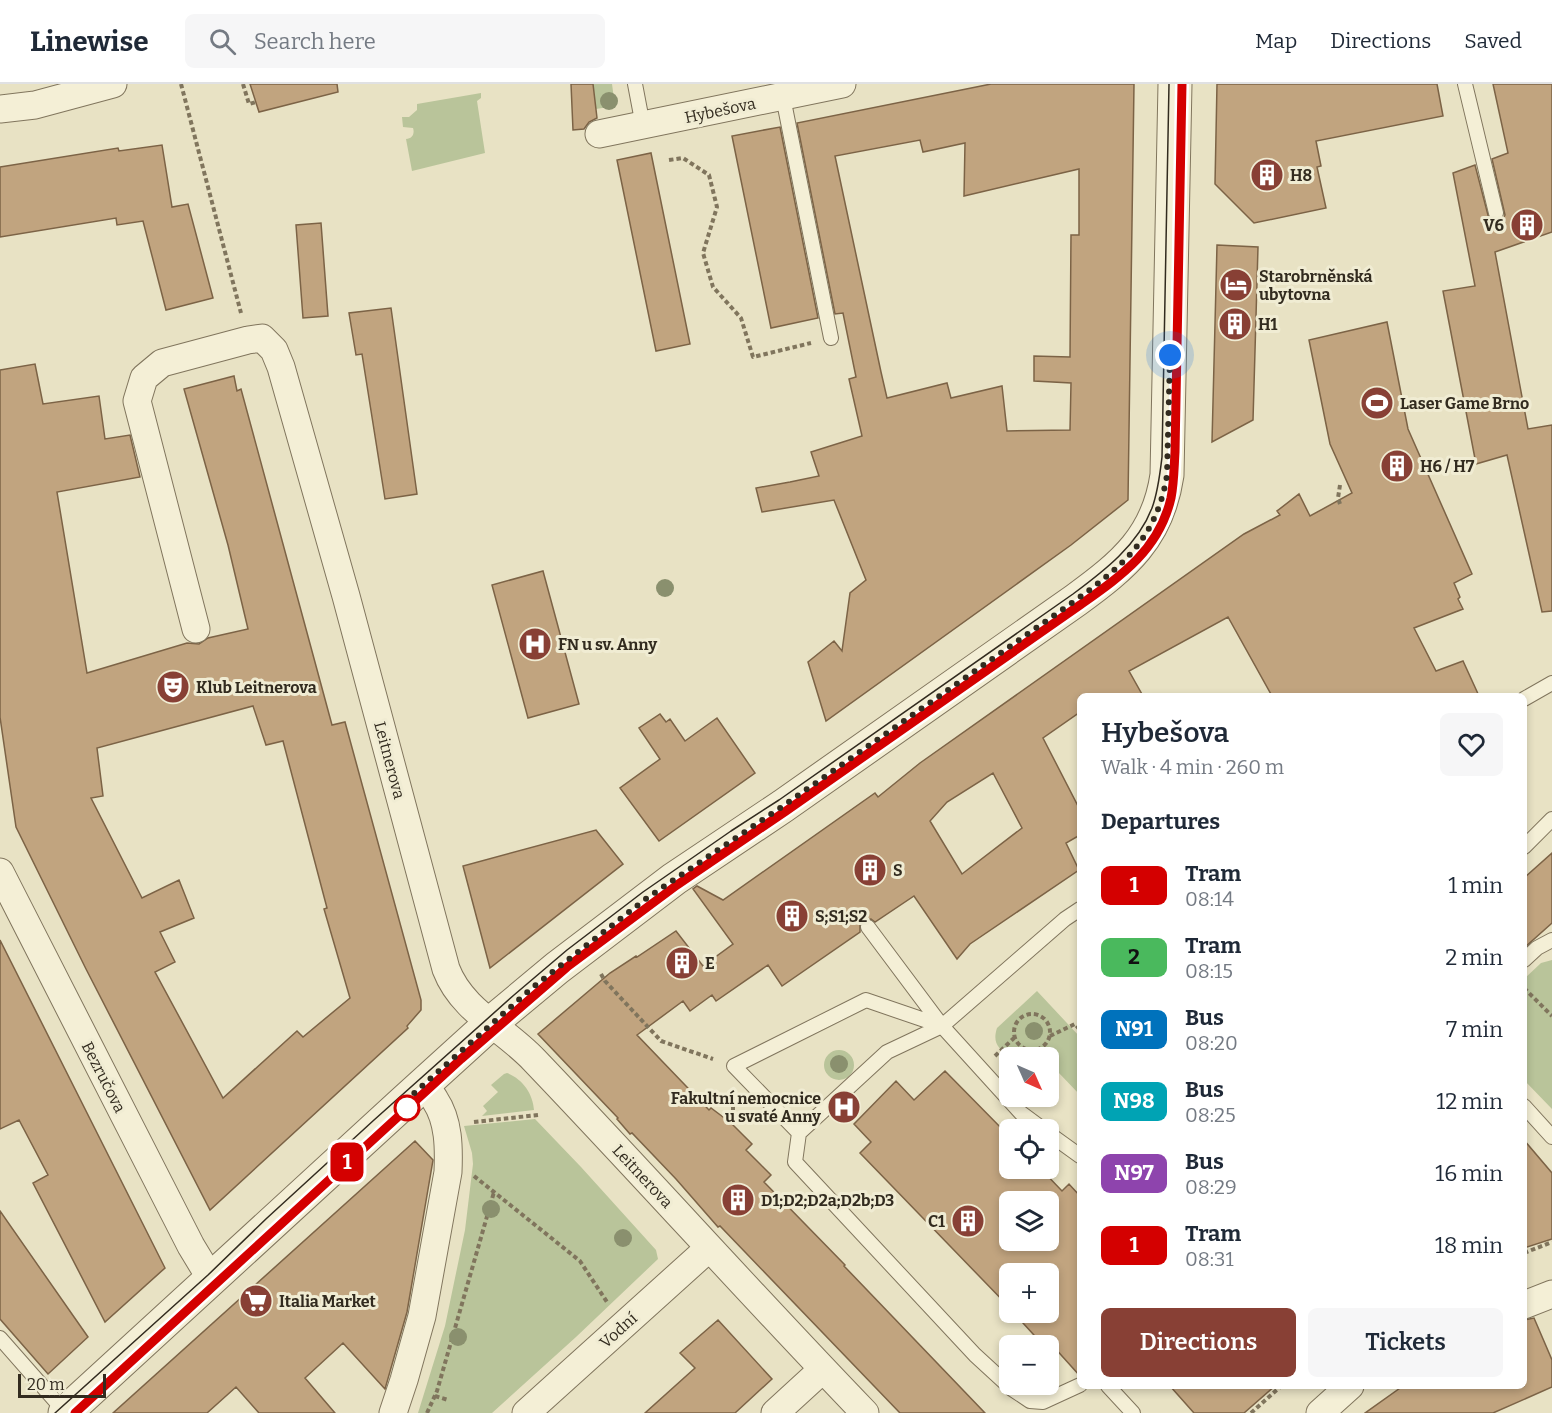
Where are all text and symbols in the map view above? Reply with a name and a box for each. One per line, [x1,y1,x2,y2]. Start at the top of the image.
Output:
search box [185,14,605,68]
text: Linewise [30,25,149,58]
icon: search [206,25,239,58]
text: Search here [254,28,376,55]
text: Map [1255,28,1297,54]
text: Directions [1330,28,1431,54]
text: Saved [1464,28,1522,54]
street label: Hybešova [683,94,758,127]
building icon: H8 [1249,157,1285,193]
place label: H8 [1290,166,1312,185]
building icon: V6 [1509,207,1545,243]
place label: V6 [1483,216,1505,235]
hotel icon: Starobrněnská ubytovna [1218,267,1254,303]
place label: Starobrněnská ubytovna [1259,267,1372,304]
building icon: H1 [1217,306,1253,342]
place label: H1 [1258,315,1278,334]
your location [1155,340,1185,370]
sports icon: Laser Game Brno [1359,385,1395,421]
place label: Laser Game Brno [1400,394,1529,413]
building icon: H6 / H7 [1379,448,1415,484]
place label: H6 / H7 [1420,457,1475,476]
hospital icon: FN u sv. Anny [517,626,553,662]
place label: FN u sv. Anny [558,635,657,654]
theatre icon: Klub Leitnerova [155,669,191,705]
place label: Klub Leitnerova [196,678,317,697]
button: heart [1440,713,1503,776]
text: Hybešova [1101,716,1229,749]
street label: Leitnerova [370,719,409,801]
text: Walk · 4 min · 260 m [1101,755,1284,779]
text: Departures [1101,808,1220,835]
building icon: S [852,852,888,888]
text: Tram [1185,860,1241,887]
place label: S [893,861,903,880]
text: 1 [1129,872,1139,898]
text: 1 min [1448,872,1503,899]
text: 08:14 [1185,887,1234,911]
building icon: S;S1;S2 [774,898,810,934]
place label: S;S1;S2 [815,907,867,926]
text: Tram [1185,932,1241,959]
text: 2 [1128,944,1140,970]
text: 2 min [1445,944,1503,971]
building icon: E [664,945,700,981]
place label: E [705,954,715,973]
text: 08:15 [1185,959,1233,983]
text: Bus [1185,1004,1224,1031]
text: N91 [1115,1016,1153,1042]
text: 7 min [1446,1016,1503,1043]
text: 08:20 [1185,1031,1238,1055]
street label: Bezručova [78,1039,130,1116]
north arrow [999,1047,1059,1107]
map controls [999,1047,1059,1395]
text: Bus [1185,1076,1224,1103]
text: N98 [1113,1088,1155,1114]
text: 12 min [1436,1088,1503,1115]
place label: Fakultní nemocnice u svaté Anny [671,1089,821,1126]
hospital icon: Fakultní nemocnice u svaté Anny [826,1089,862,1125]
unlabelled marker [394,1095,420,1121]
text: 08:25 [1185,1103,1236,1127]
button: locate [999,1119,1059,1179]
street label: Leitnerova [609,1141,677,1212]
line badge: 1 [328,1142,366,1182]
text: Bus [1185,1148,1224,1175]
text: 1 [342,1149,352,1175]
text: N97 [1114,1160,1154,1186]
text: 16 min [1435,1160,1503,1187]
text: 08:29 [1185,1175,1237,1199]
building icon: D1;D2;D2a;D2b;D3 [720,1182,756,1218]
place label: D1;D2;D2a;D2b;D3 [761,1191,894,1210]
button: layers [999,1191,1059,1251]
building icon: C1 [950,1203,986,1239]
place label: C1 [928,1212,945,1231]
text: Tram [1185,1220,1241,1247]
text: 1 [1129,1232,1139,1258]
text: 18 min [1435,1232,1503,1259]
text: 08:31 [1185,1247,1234,1271]
button: + [999,1263,1059,1323]
supermarket icon: Italia Market [238,1283,274,1319]
place label: Italia Market [279,1292,377,1311]
button: Directions [1101,1308,1296,1377]
button: Tickets [1308,1308,1503,1377]
street label: Vodní [596,1309,641,1352]
button: − [999,1335,1059,1395]
scale bar [18,1371,106,1398]
text: 20 m [27,1375,64,1394]

